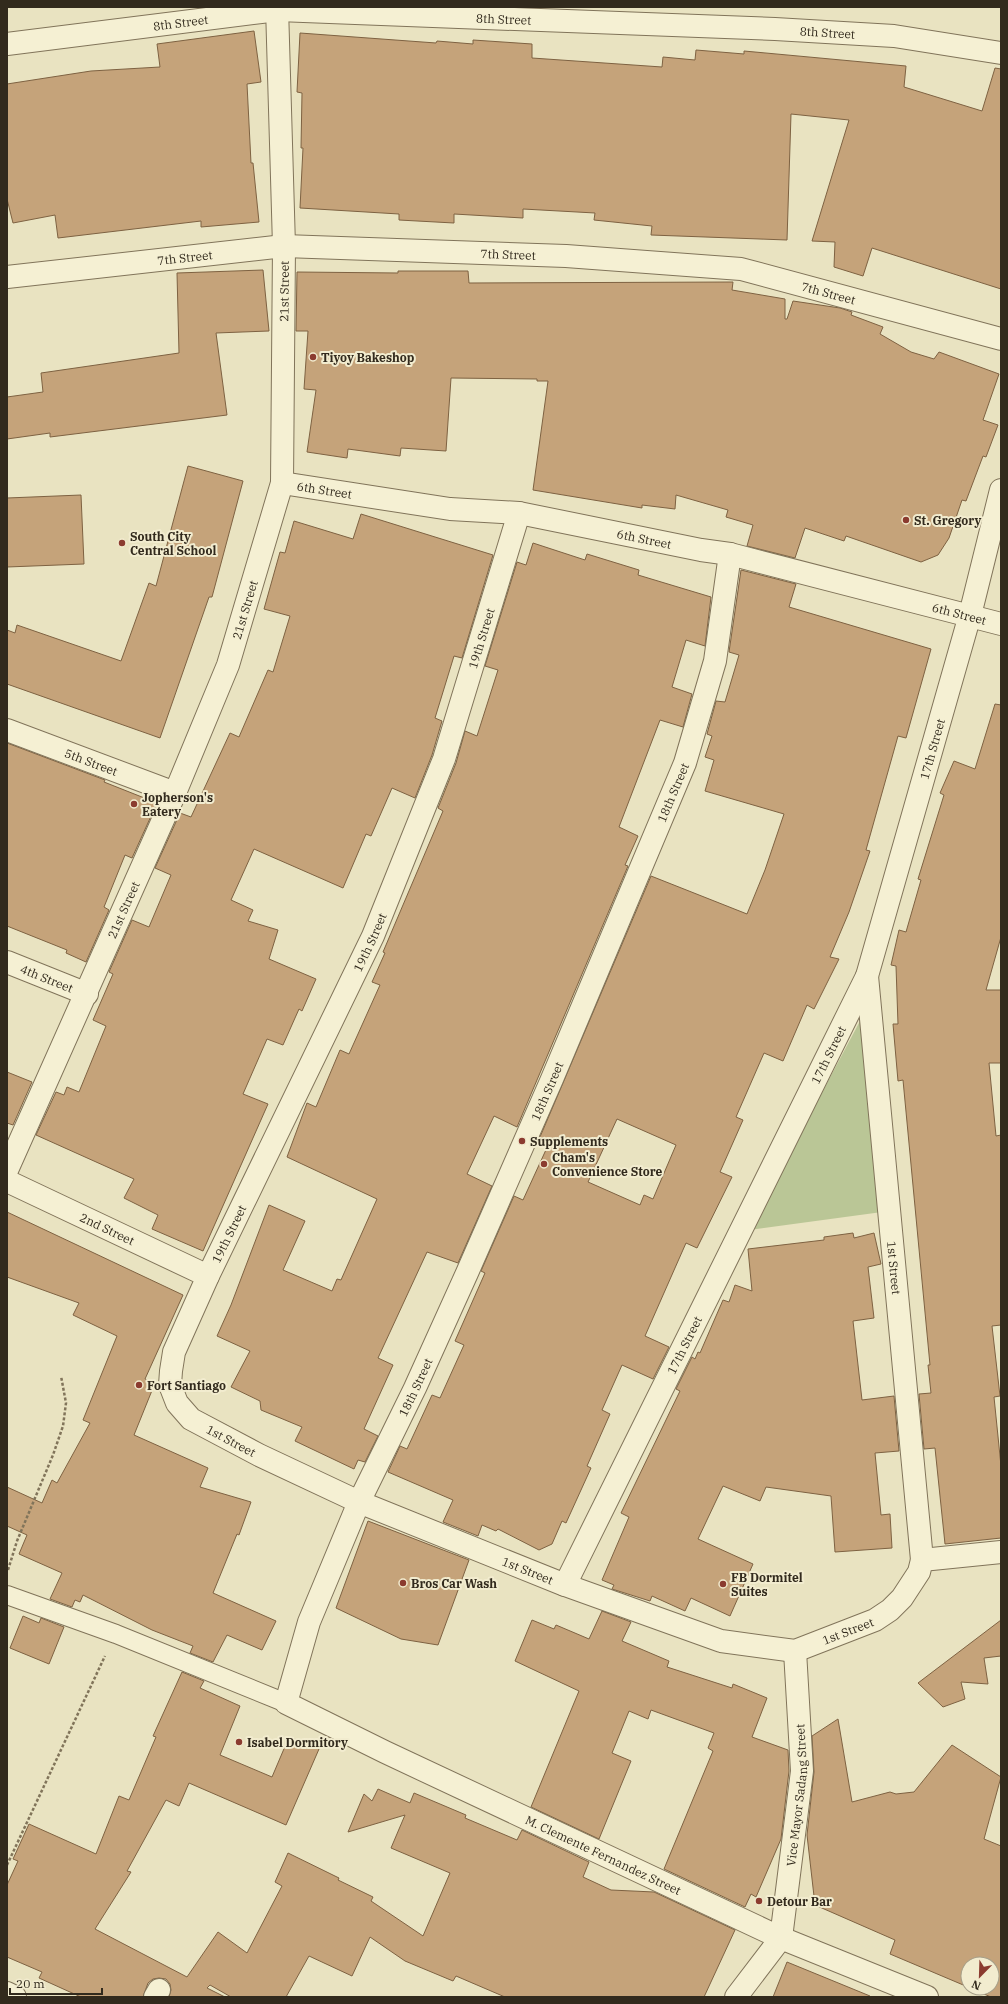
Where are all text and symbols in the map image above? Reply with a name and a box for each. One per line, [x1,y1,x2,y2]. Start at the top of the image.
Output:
street label: 8th Street [476,10,532,27]
street label: 8th Street [152,11,209,33]
street label: 8th Street [799,23,856,41]
street label: 7th Street [480,245,536,262]
street label: 7th Street [156,247,213,268]
street label: 21st Street [276,261,291,322]
street label: 7th Street [800,278,857,307]
place label: Tiyoy Bakeshop [321,350,415,365]
marker: Tiyoy Bakeshop [308,352,318,362]
street label: 6th Street [296,478,353,501]
place label: St. Gregory [914,513,981,528]
marker: St. Gregory [901,515,911,525]
street label: 6th Street [616,526,673,551]
place label: South City Central School [130,529,216,558]
marker: South City Central School [117,538,127,548]
street label: 21st Street [229,578,260,641]
street label: 6th Street [931,599,988,627]
street label: 19th Street [465,606,497,670]
street label: 17th Street [916,717,948,781]
street label: 5th Street [63,745,120,778]
street label: 18th Street [654,761,692,824]
place label: Jopherson's Eatery [142,790,213,819]
marker: Jopherson's Eatery [129,799,139,809]
street label: 21st Street [104,879,142,941]
street label: 19th Street [350,911,389,974]
street label: 4th Street [18,961,75,995]
street label: 17th Street [807,1023,849,1086]
street label: 18th Street [527,1059,566,1123]
place label: Supplements [530,1134,608,1149]
marker: Supplements [517,1136,527,1146]
place label: Cham's Convenience Store [552,1150,663,1179]
marker: Cham's Convenience Store [539,1159,549,1169]
street label: 19th Street [208,1202,249,1265]
street label: 2nd Street [78,1209,137,1248]
street label: 1st Street [884,1240,904,1295]
street label: 17th Street [663,1313,705,1376]
street label: 18th Street [395,1355,435,1419]
place label: Fort Santiago [147,1378,226,1393]
marker: Fort Santiago [134,1380,144,1390]
street label: 1st Street [204,1421,259,1460]
street label: 1st Street [500,1553,556,1587]
place label: FB Dormitel Suites [731,1570,803,1599]
place label: Bros Car Wash [411,1576,497,1591]
marker: Bros Car Wash [398,1578,408,1588]
marker: FB Dormitel Suites [718,1579,728,1589]
street label: 1st Street [820,1614,876,1647]
street label: Vice Mayor Sadang Street [783,1723,810,1867]
place label: Isabel Dormitory [247,1735,348,1750]
marker: Isabel Dormitory [234,1737,244,1747]
street label: M. Clemente Fernandez Street [523,1812,684,1898]
place label: Detour Bar [767,1894,832,1909]
marker: Detour Bar [754,1896,764,1906]
north arrow [960,1956,1000,1996]
scale bar [10,1970,102,1996]
text: 20 m [16,1976,45,1991]
text: N [969,1977,983,1993]

